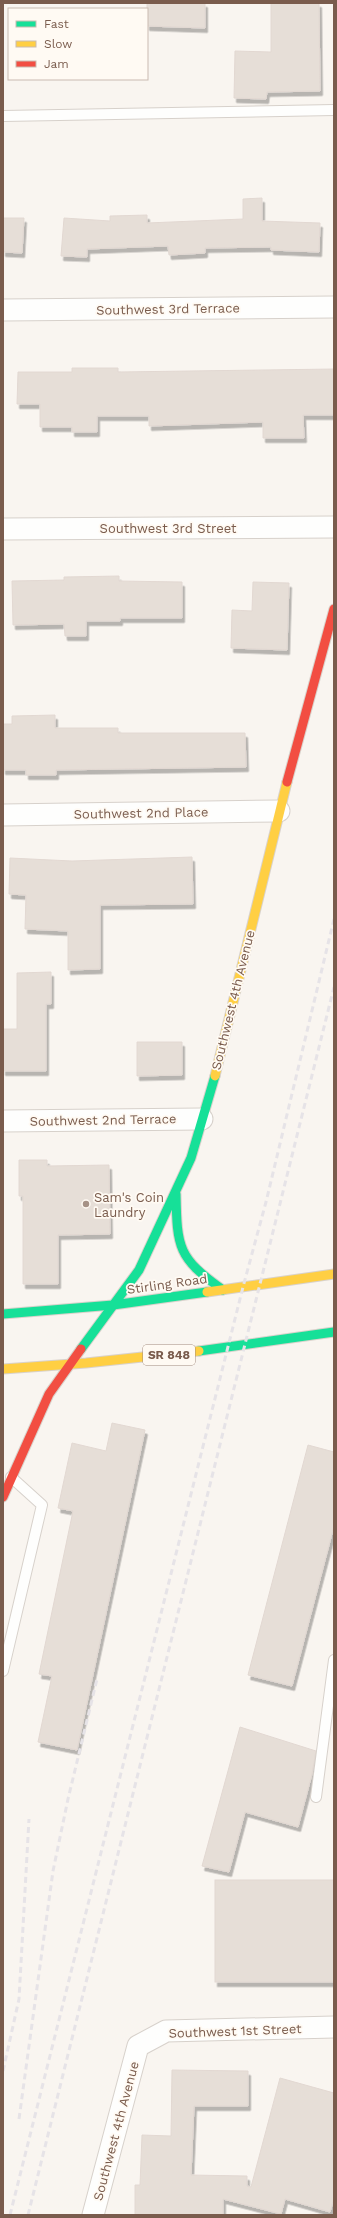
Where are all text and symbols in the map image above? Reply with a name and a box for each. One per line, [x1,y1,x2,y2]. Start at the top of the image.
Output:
legend [8,8,148,80]
text: Fast [44,17,69,31]
text: Slow [44,37,72,51]
text: Jam [44,57,69,71]
street label: Southwest 3rd Terrace [96,300,240,318]
street label: Southwest 3rd Street [100,521,237,536]
street label: Southwest 2nd Place [74,804,208,822]
street label: Southwest 4th Avenue [208,928,258,1072]
street label: Southwest 2nd Terrace [29,1111,177,1129]
place label: Sam's Coin Laundry [94,1190,164,1220]
marker: Sam's Coin Laundry [81,1199,91,1209]
street label: Stirling Road [126,1271,208,1297]
road number: SR 848 [143,1345,195,1365]
street label: Southwest 1st Street [168,2021,302,2041]
street label: Southwest 4th Avenue [90,2060,142,2202]

